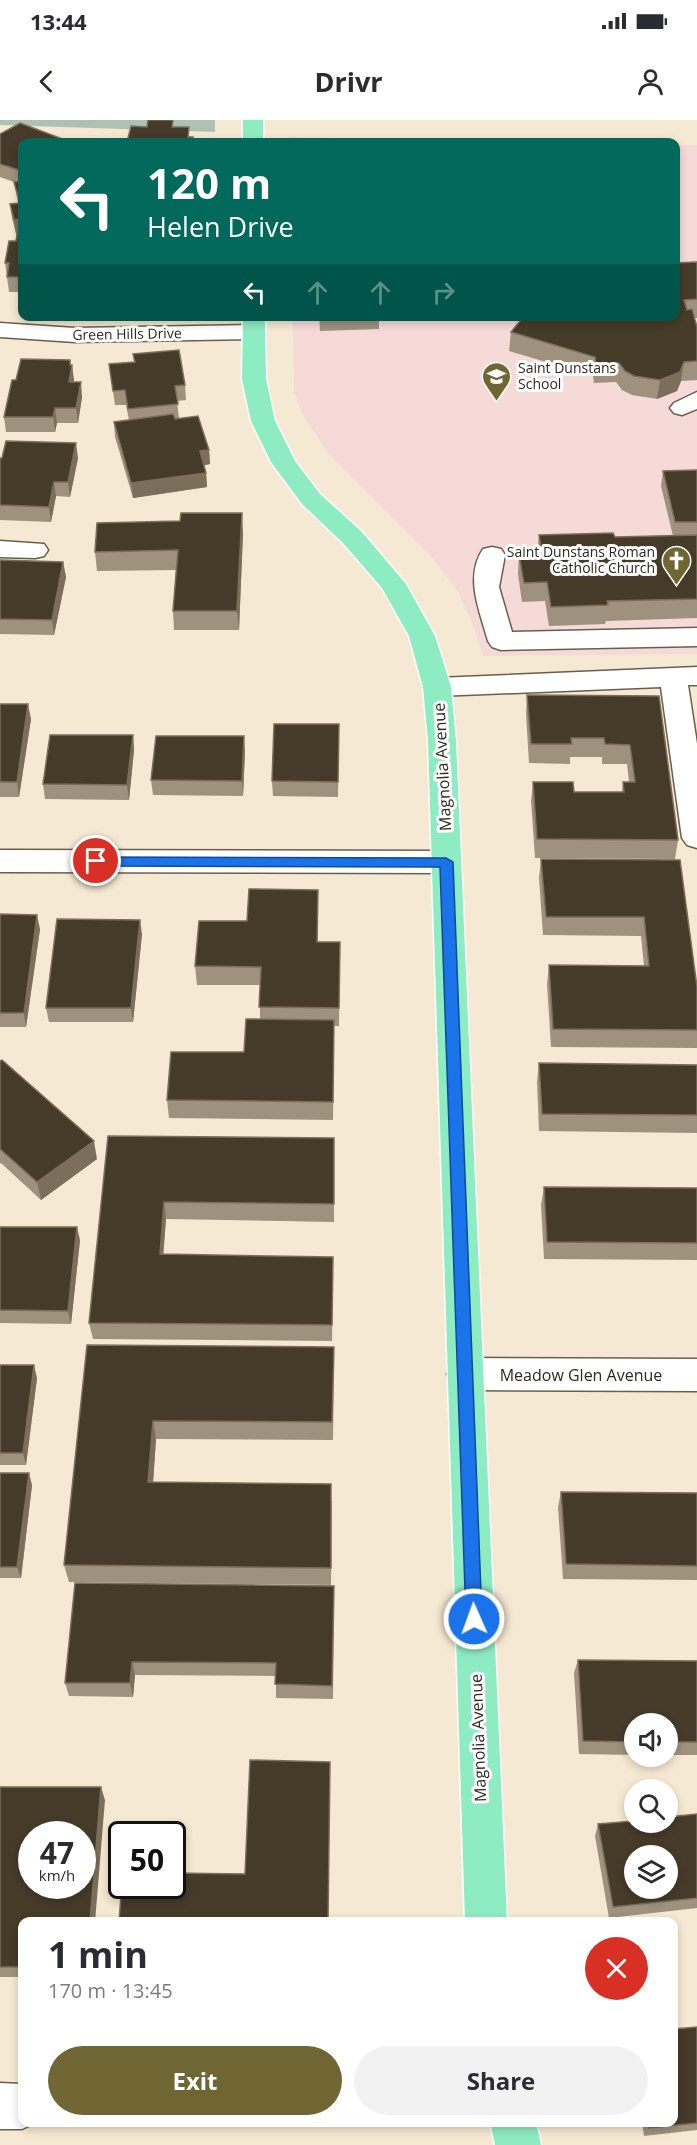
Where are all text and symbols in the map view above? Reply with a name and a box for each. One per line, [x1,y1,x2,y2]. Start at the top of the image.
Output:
text: 13:44 [30,6,87,36]
text: Drivr [314,63,383,100]
icon: back [30,65,63,98]
icon: person [634,65,667,98]
text: 120 m [147,154,271,211]
icon: left [48,162,126,240]
text: Helen Drive [147,208,294,245]
icon: left [238,276,271,309]
icon: ahead [301,276,334,309]
icon: ahead [364,276,397,309]
icon: right [427,276,460,309]
street label: Green Hills Drive [72,323,182,344]
place label: Saint Dunstans School [518,358,617,393]
school or university icon: Saint Dunstans School [481,360,513,402]
place label: Saint Dunstans Roman Catholic Church [507,542,655,577]
church icon: Saint Dunstans Roman Catholic Church [660,544,692,586]
street label: Magnolia Avenue [428,702,456,832]
pin [70,835,121,886]
icon: arrive [79,844,112,877]
street label: Meadow Glen Avenue [500,1364,662,1386]
position arrow [442,1587,506,1651]
street label: Magnolia Avenue [465,1674,491,1802]
map controls [624,1713,678,1899]
button: sound [624,1713,678,1767]
button: search [624,1779,678,1833]
speed limit sign: 50 [108,1821,186,1899]
text: 47 [40,1832,74,1873]
button: layers [624,1845,678,1899]
text: km/h [39,1865,75,1885]
text: 1 min [48,1930,148,1979]
button: close [585,1937,648,2000]
text: 170 m · 13:45 [48,1977,173,2004]
button: Exit [48,2046,342,2115]
button: Share [354,2046,648,2115]

